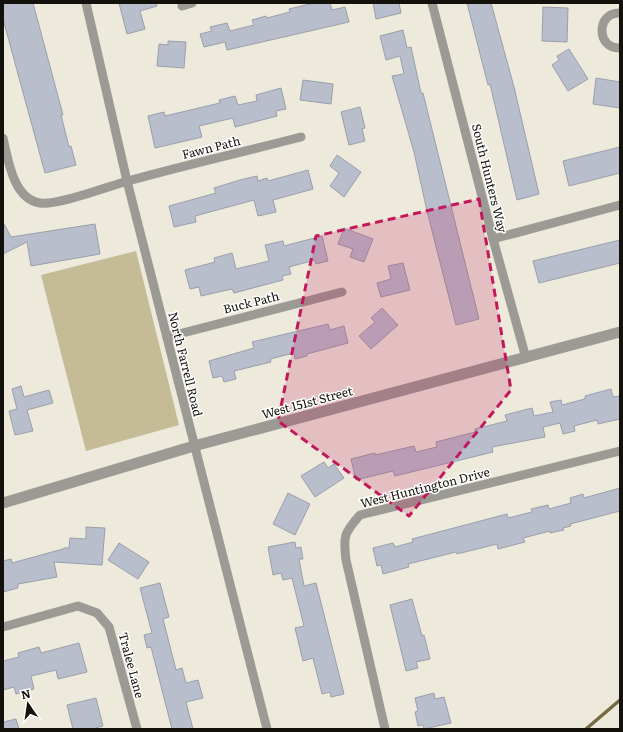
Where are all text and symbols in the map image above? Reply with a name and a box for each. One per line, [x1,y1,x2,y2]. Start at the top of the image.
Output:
street label: South Hunters Way [468,122,512,234]
street label: Fawn Path [180,131,242,163]
street label: Buck Path [221,286,281,318]
street label: North Farrell Road [164,310,208,419]
street label: West 151st Street [260,381,355,423]
street label: West Huntington Drive [358,462,492,512]
street label: Tralee Lane [115,630,149,700]
north arrow [8,684,48,724]
text: N [19,684,32,702]

